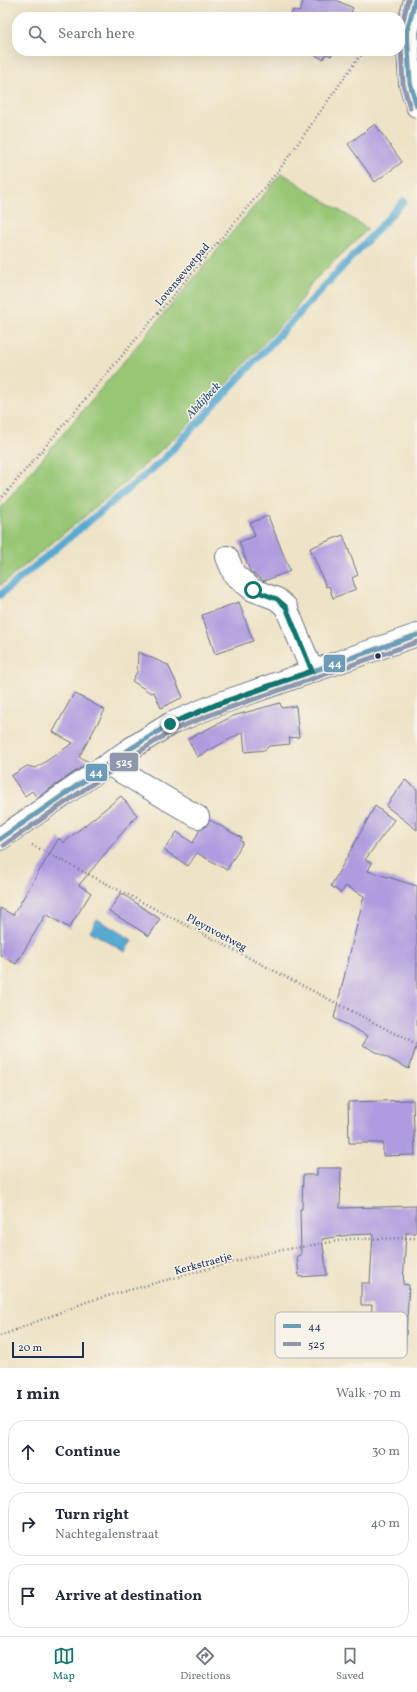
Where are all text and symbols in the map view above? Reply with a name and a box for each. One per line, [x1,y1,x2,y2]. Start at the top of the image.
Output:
search box [12,12,405,56]
icon: search [26,23,48,45]
text: Search here [58,24,135,45]
street label: Lovensevoetpad [152,240,214,310]
water label: Abdijbeek [182,379,225,423]
route start [244,581,262,599]
unlabelled marker [373,651,383,661]
line badge: 44 [323,654,346,673]
text: 44 [328,657,342,672]
route end [161,715,179,733]
line badge: 525 [109,752,139,772]
text: 525 [116,756,132,771]
line badge: 44 [85,763,108,782]
text: 44 [89,766,103,781]
street label: Pleynvoetweg [183,911,250,956]
street label: Kerkstraetje [173,1250,234,1279]
legend [275,1312,407,1358]
text: 44 [308,1320,322,1335]
text: 525 [308,1338,325,1353]
scale bar [12,1340,84,1359]
text: 20 m [18,1341,42,1356]
text: 1 min [16,1383,60,1406]
text: Walk · 70 m [336,1385,401,1403]
icon: ahead [17,1441,39,1463]
text: Continue [55,1442,120,1463]
text: 30 m [372,1443,400,1461]
text: Turn right [55,1505,129,1526]
icon: right [17,1513,39,1535]
text: 40 m [371,1515,400,1533]
text: Nachtegalenstraat [55,1526,159,1544]
icon: arrive [17,1585,39,1607]
text: Arrive at destination [55,1586,202,1607]
tab: Map [53,1645,75,1684]
tab: Directions [180,1645,231,1684]
tab: Saved [336,1645,364,1684]

